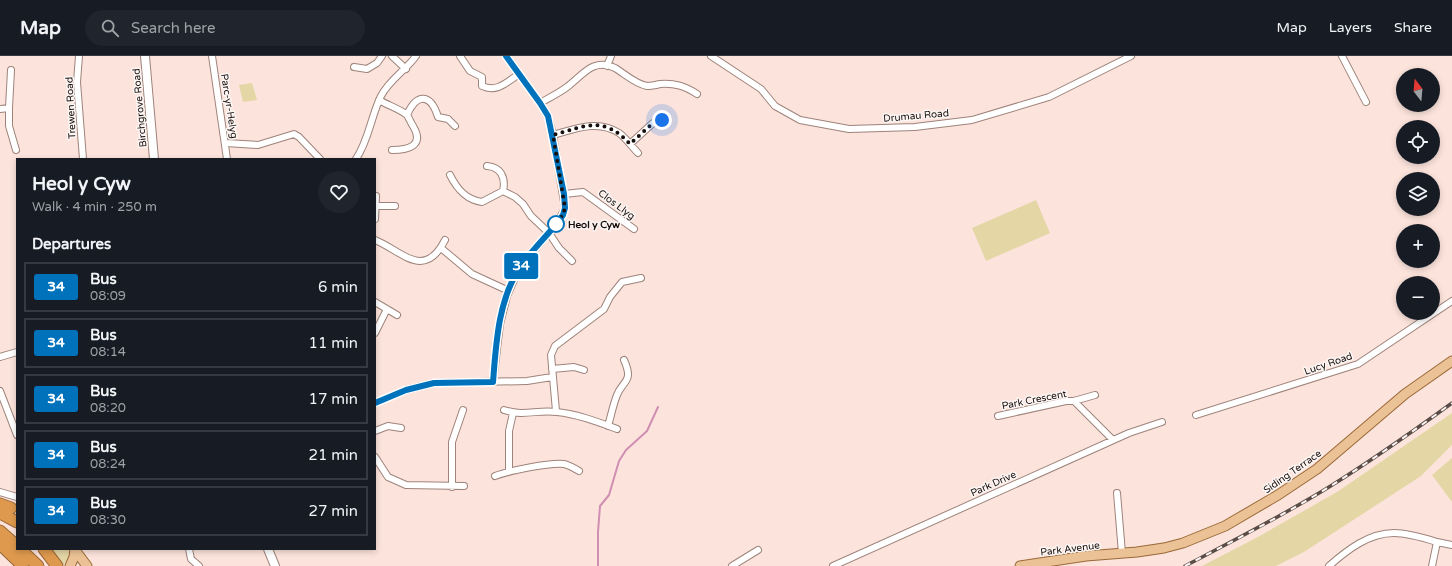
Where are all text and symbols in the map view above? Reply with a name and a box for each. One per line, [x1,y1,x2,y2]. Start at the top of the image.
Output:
search box [85,10,365,46]
text: Map [20,17,61,39]
icon: search [99,17,121,39]
text: Search here [131,19,215,37]
text: Map [1277,19,1307,36]
text: Layers [1329,19,1372,36]
text: Share [1394,19,1432,36]
street label: Birchgrove Road [131,68,149,148]
north arrow [1396,68,1440,112]
map controls [1396,68,1440,320]
street label: Parc-yr-Helyg [218,73,240,139]
street label: Trewen Road [63,77,79,139]
street label: Drumau Road [883,107,949,125]
your location [652,110,672,130]
button: locate [1396,120,1440,164]
button: heart [318,171,360,213]
button: layers [1396,172,1440,216]
text: Heol y Cyw [32,173,131,195]
street label: Clos Llyg [596,187,637,222]
text: Walk · 4 min · 250 m [32,199,157,215]
marker: Heol y Cyw [547,215,565,233]
place label: Heol y Cyw [568,219,620,231]
button: + [1396,224,1440,268]
text: Departures [32,235,111,253]
line badge: 34 [503,253,539,279]
text: 34 [512,257,530,274]
text: Bus [90,270,117,288]
button: − [1396,276,1440,320]
text: 34 [47,278,65,295]
text: 6 min [318,278,358,296]
text: 08:09 [90,288,126,304]
text: Bus [90,326,117,344]
text: 34 [47,334,65,351]
text: 11 min [309,334,358,352]
text: 08:14 [90,344,126,360]
street label: Lucy Road [1303,350,1354,378]
text: Bus [90,382,117,400]
street label: Park Crescent [1001,388,1068,412]
text: 34 [47,390,65,407]
text: 17 min [309,390,358,408]
text: 08:20 [90,400,126,416]
text: Bus [90,438,117,456]
text: 34 [47,446,65,463]
text: 21 min [309,446,358,464]
street label: Siding Terrace [1261,447,1324,496]
text: 08:24 [90,456,126,472]
street label: Park Drive [969,468,1018,499]
text: Bus [90,494,117,512]
text: 34 [47,502,65,519]
text: 27 min [309,502,358,520]
text: 08:30 [90,512,126,528]
street label: Park Avenue [1040,539,1101,559]

